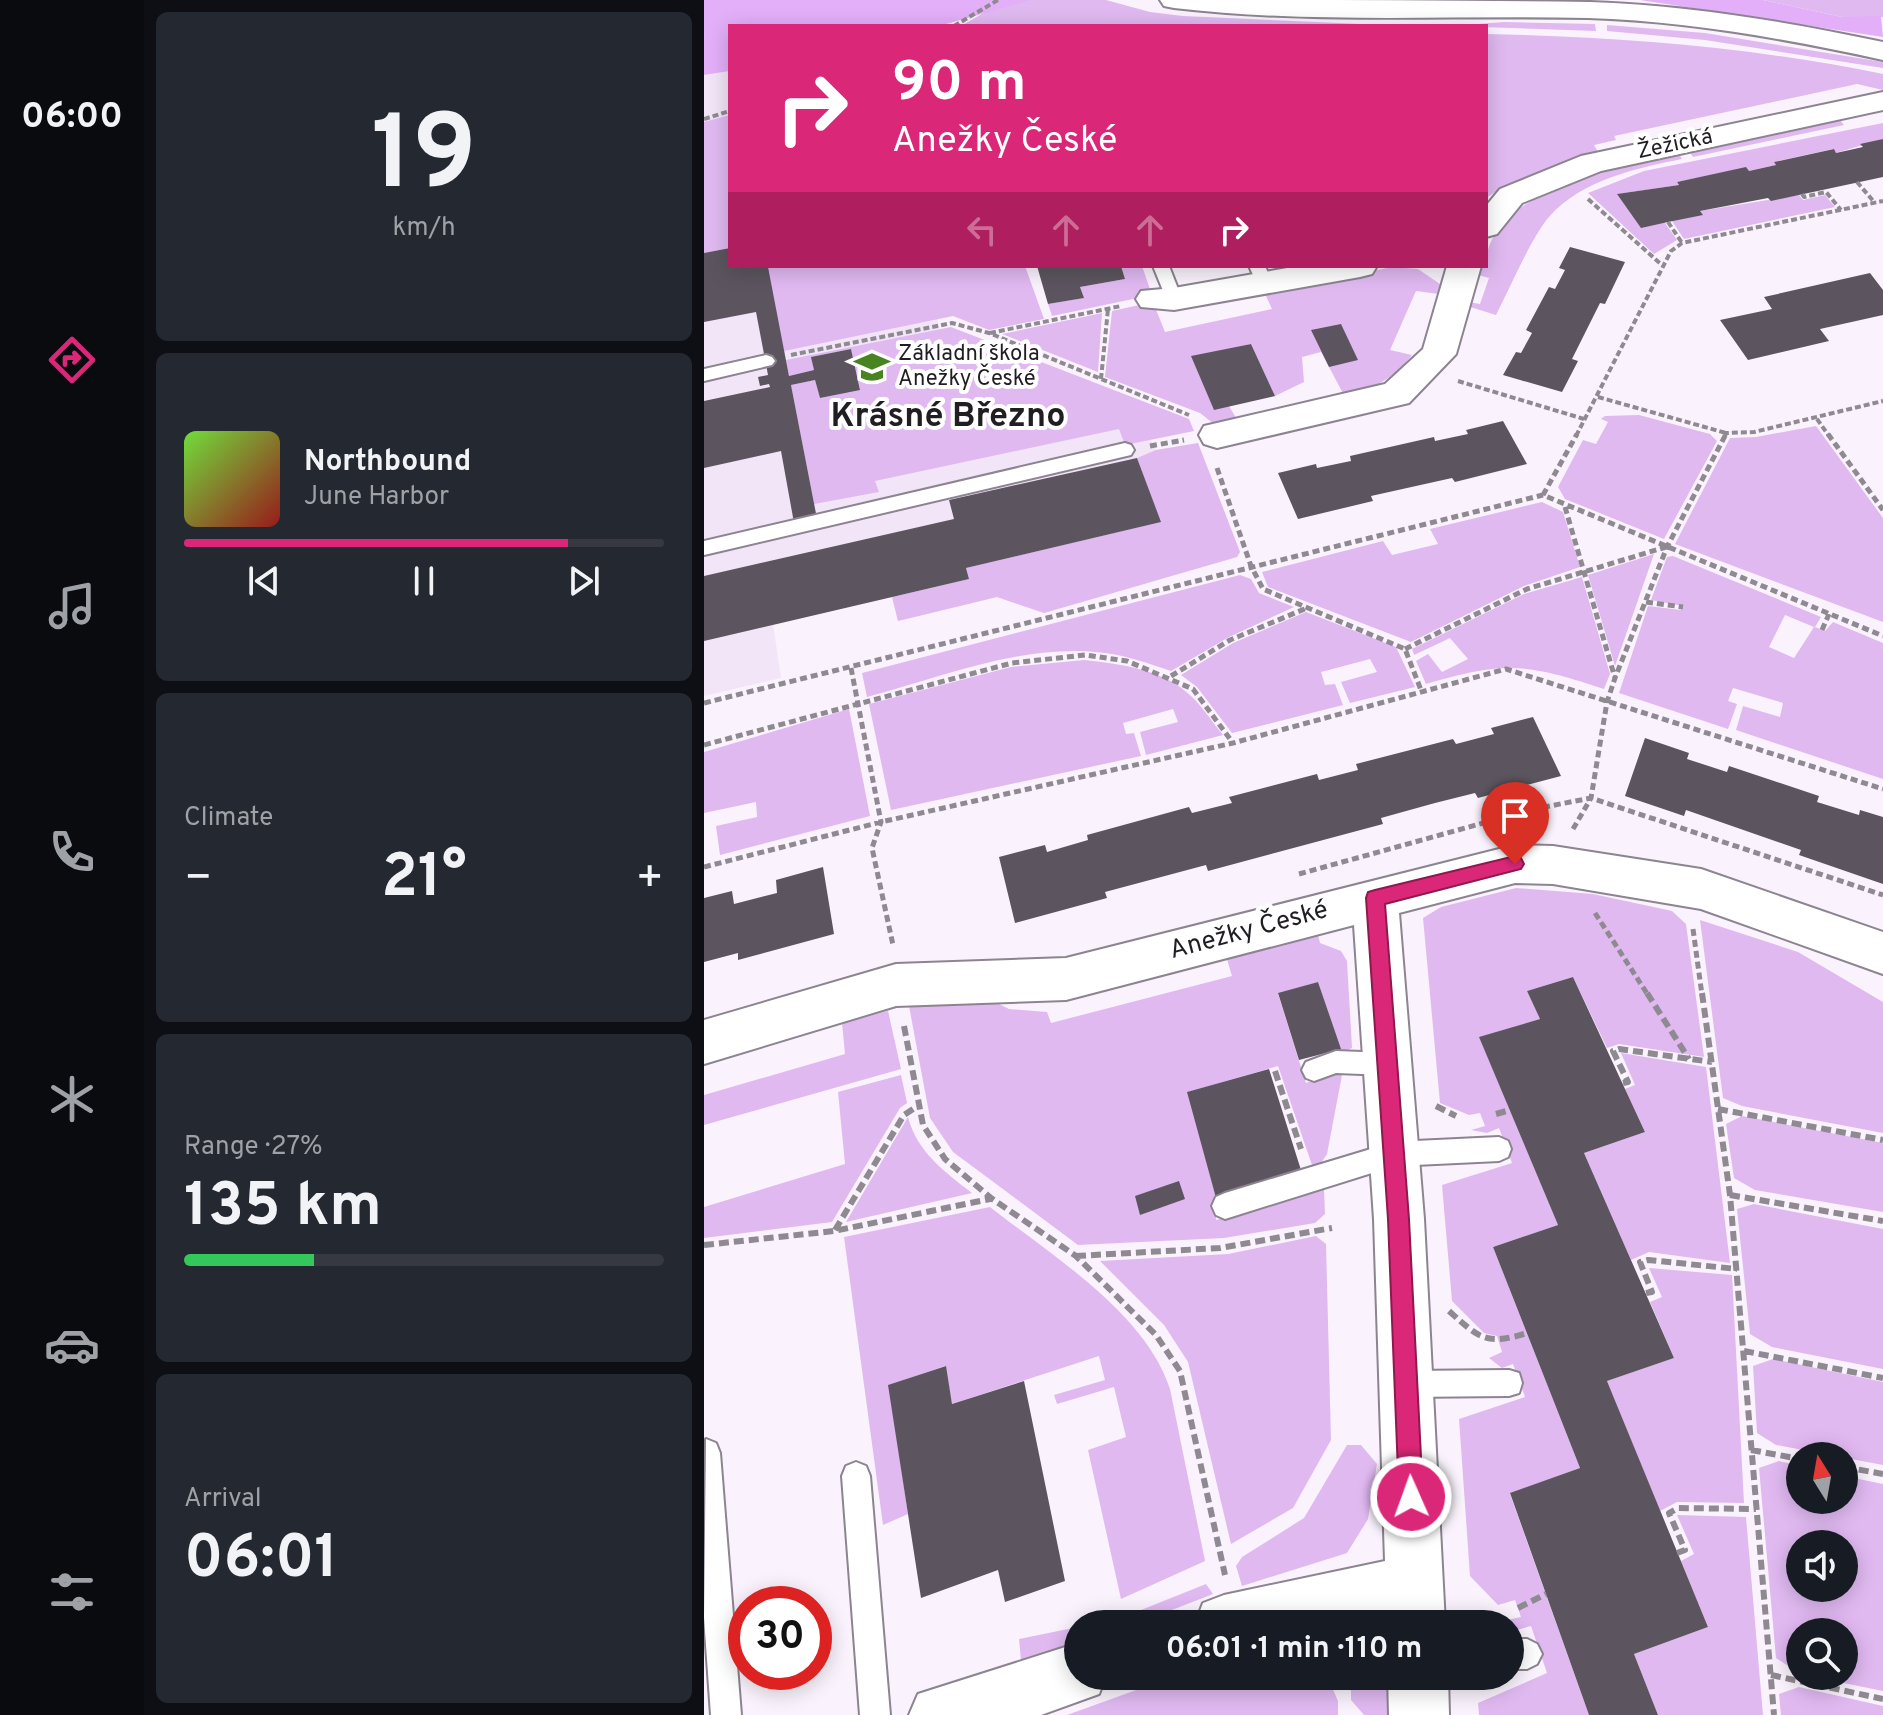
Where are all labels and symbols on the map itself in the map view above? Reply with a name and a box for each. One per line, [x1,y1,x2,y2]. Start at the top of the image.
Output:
street label: Žežická [1634,122,1715,166]
place label: Základní škola Anežky České [898,341,1040,393]
school or university icon: Základní škola Anežky České [853,348,891,386]
district label: Krásné Březno [830,396,1066,439]
pin [1481,782,1549,864]
street label: Anežky České [1166,892,1332,968]
north arrow [1786,1442,1858,1514]
position arrow [1369,1455,1453,1539]
speed limit sign: 30 [728,1586,832,1690]

